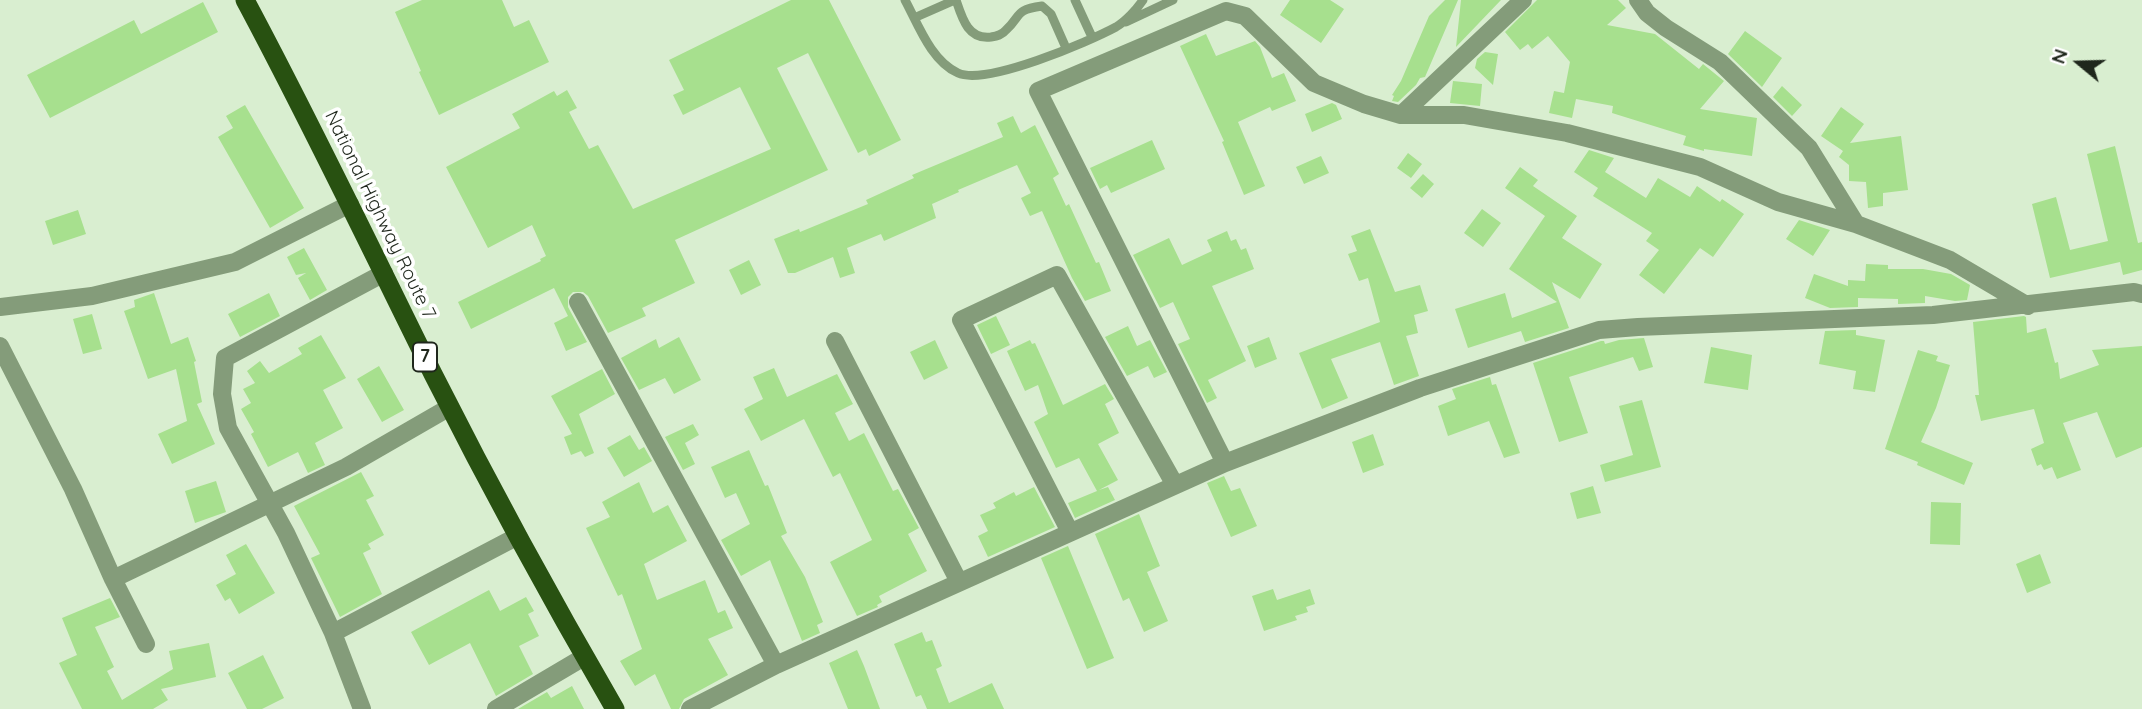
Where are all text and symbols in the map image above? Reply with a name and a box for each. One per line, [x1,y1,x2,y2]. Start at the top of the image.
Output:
north arrow [2044,28,2114,98]
text: N [2046,46,2073,67]
street label: National Highway Route 7 [320,107,440,323]
road number: 7 [413,342,437,372]

